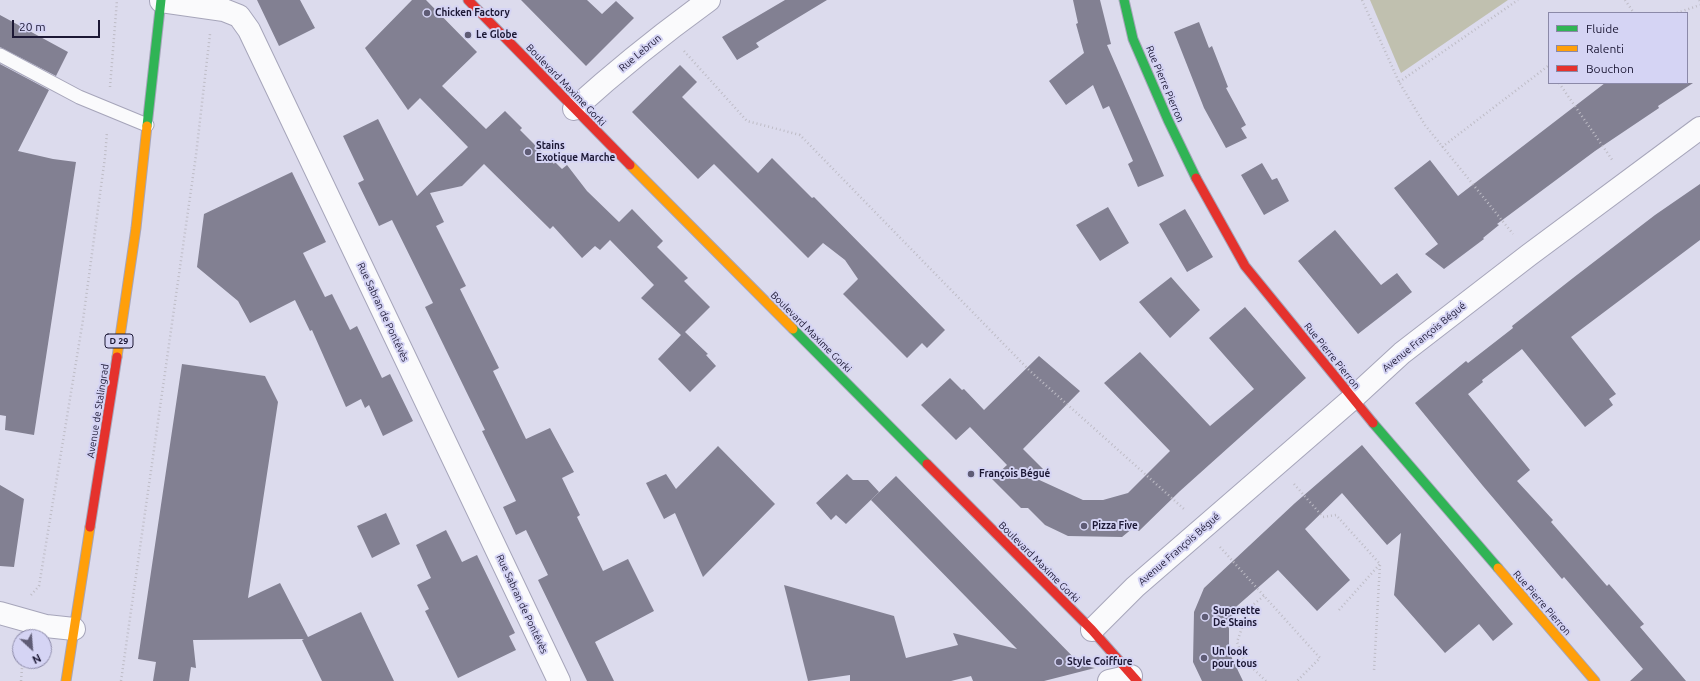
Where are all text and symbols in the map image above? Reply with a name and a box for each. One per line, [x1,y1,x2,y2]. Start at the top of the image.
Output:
place label: Chicken Factory [435,7,510,19]
marker: Chicken Factory [422,8,432,18]
scale bar [14,12,102,38]
legend [1548,12,1688,84]
text: 20 m [19,20,46,33]
text: Fluide [1586,22,1619,35]
place label: Le Globe [476,29,517,41]
marker: Le Globe [463,30,473,40]
street label: Rue Lebrun [616,32,664,74]
street label: Boulevard Maxime Gorki [524,41,608,129]
text: Ralenti [1586,42,1624,55]
street label: Rue Pierre Pierron [1143,44,1187,124]
text: Bouchon [1586,62,1634,75]
place label: Stains Exotique Marche [536,140,615,164]
marker: Stains Exotique Marche [523,147,533,157]
street label: Rue Sabran de Pontévès [355,260,411,364]
street label: Boulevard Maxime Gorki [768,289,854,375]
street label: Avenue François Bégué [1380,300,1468,374]
street label: Rue Pierre Pierron [1301,320,1363,392]
road number: D 29 [105,334,133,348]
street label: Avenue de Stalingrad [85,363,111,459]
place label: François Bégué [979,468,1050,480]
marker: François Bégué [966,469,976,479]
street label: Avenue François Bégué [1136,510,1222,588]
street label: Boulevard Maxime Gorki [996,519,1082,605]
place label: Pizza Five [1092,520,1138,532]
marker: Pizza Five [1079,521,1089,531]
street label: Rue Sabran de Pontévès [494,552,550,656]
street label: Rue Pierre Pierron [1511,568,1573,638]
place label: Superette De Stains [1213,605,1260,628]
marker: Superette De Stains [1200,612,1210,622]
north arrow [12,629,52,669]
place label: Un look pour tous [1212,646,1257,670]
text: N [30,652,43,666]
marker: Un look pour tous [1199,653,1209,663]
place label: Style Coiffure [1067,656,1133,668]
marker: Style Coiffure [1054,657,1064,667]

